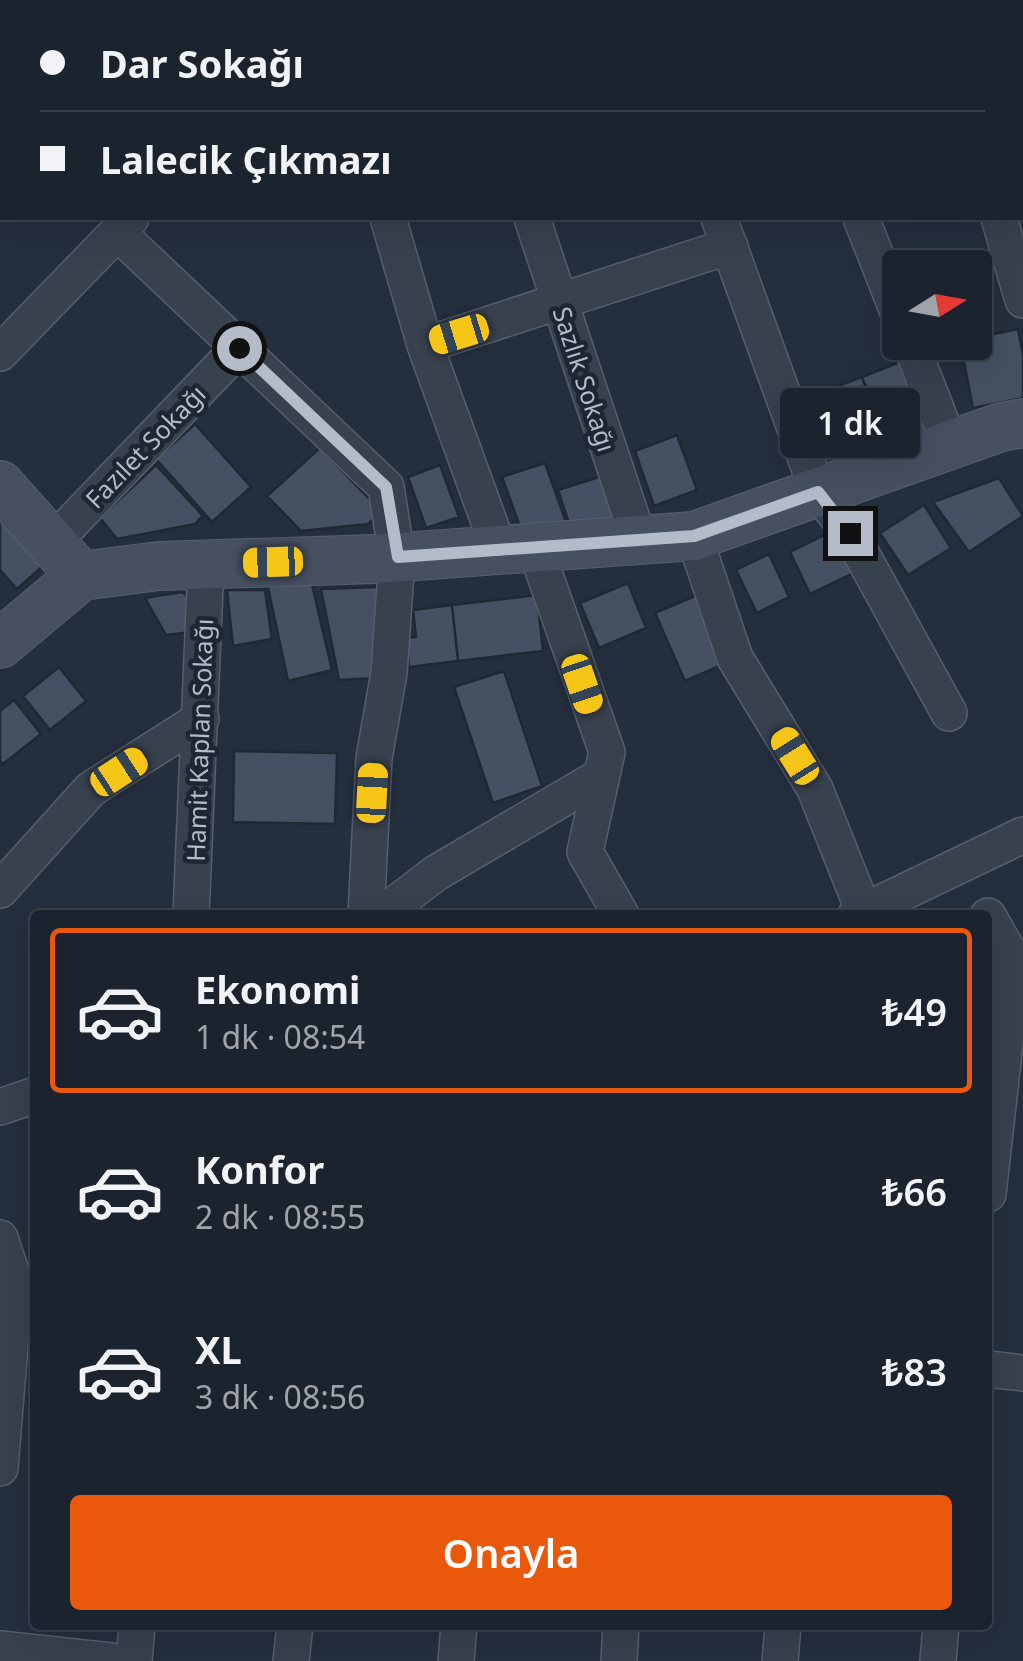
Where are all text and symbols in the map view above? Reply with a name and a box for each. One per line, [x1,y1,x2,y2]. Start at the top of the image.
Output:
text: Dar Sokağı [100,37,304,89]
text: Lalecik Çıkmazı [100,133,392,185]
north arrow [882,250,992,360]
map controls [882,250,992,360]
street label: Sazlık Sokağı [546,302,624,456]
car [426,311,492,357]
route start [217,326,262,371]
street label: Fazılet Sokağı [77,377,213,515]
callout: 1 dk [780,388,920,458]
text: 1 dk [817,401,883,444]
route end [828,511,873,556]
car [242,546,304,578]
street label: Hamit Kaplan Sokağı [178,618,220,862]
car [558,651,606,717]
car [766,723,824,789]
car [86,743,152,801]
car [355,762,389,824]
text: Ekonomi [195,963,360,1015]
icon: car [75,966,165,1056]
text: ₺49 [882,985,947,1037]
text: 1 dk · 08:54 [195,1015,365,1058]
text: Konfor [195,1143,324,1195]
icon: car [75,1146,165,1236]
text: ₺66 [882,1165,947,1217]
text: 2 dk · 08:55 [195,1195,365,1238]
text: XL [195,1323,242,1375]
icon: car [75,1326,165,1416]
text: ₺83 [882,1345,947,1397]
text: 3 dk · 08:56 [195,1375,365,1418]
button: Onayla [70,1495,952,1610]

